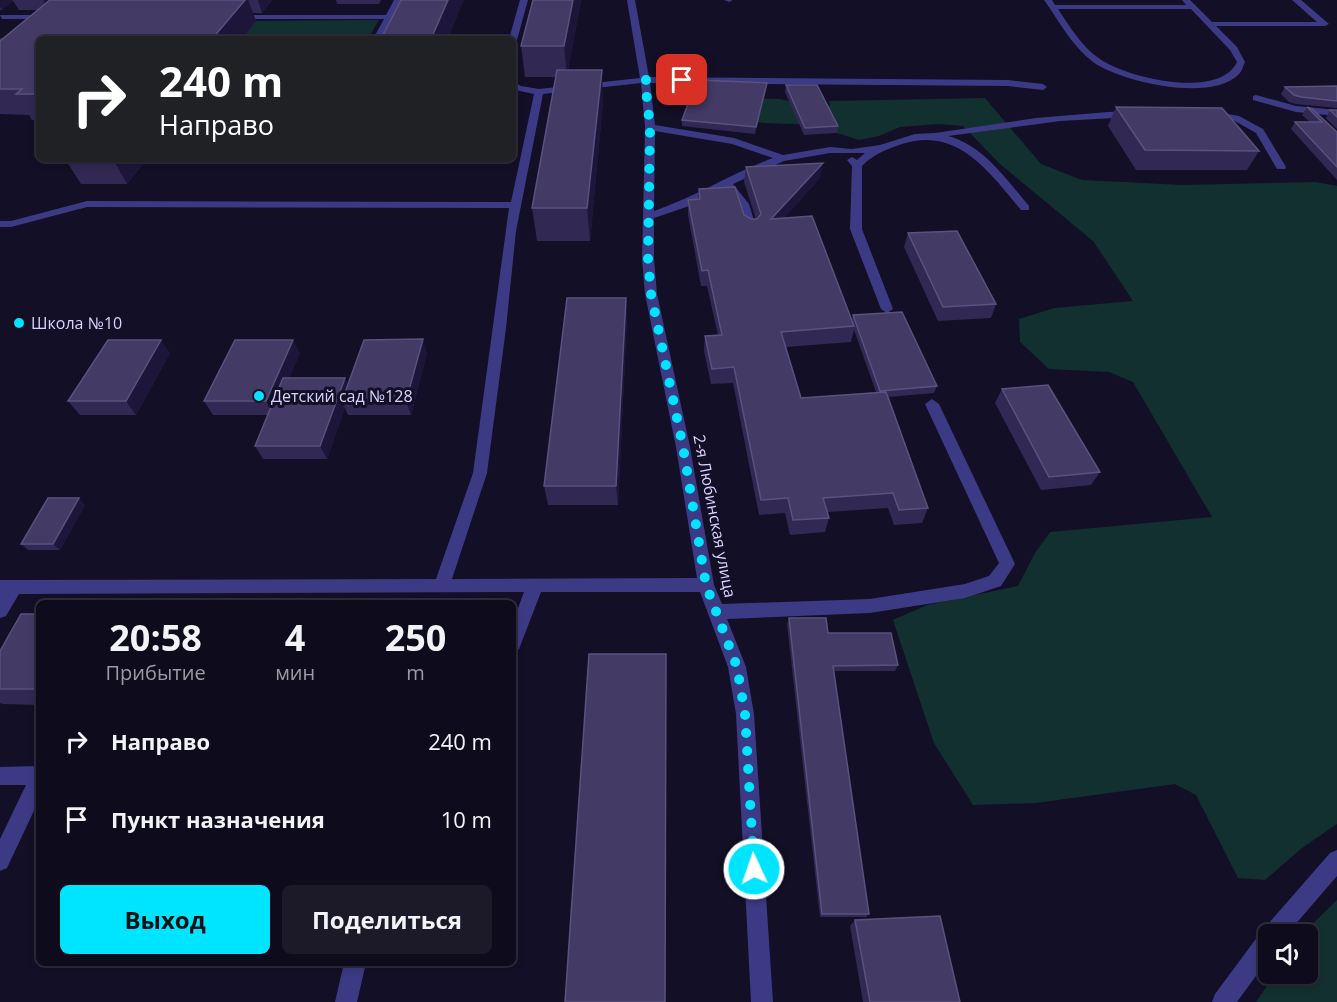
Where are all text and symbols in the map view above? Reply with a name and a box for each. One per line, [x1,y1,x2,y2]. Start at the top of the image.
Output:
text: 240 m [159,52,283,109]
pin [656,54,707,105]
icon: right [60,60,138,138]
icon: arrive [665,63,698,96]
text: Направо [159,106,274,143]
place label: Школа №10 [31,312,122,334]
marker: Школа №10 [12,316,26,330]
place label: Детский сад №128 [271,385,413,407]
marker: Детский сад №128 [252,389,266,403]
street label: 2-я Любинская улица [688,433,742,599]
text: 20:58 [109,613,202,662]
text: 4 [285,613,305,662]
text: 250 [385,613,446,662]
text: Прибытие [106,659,206,686]
text: мин [275,659,315,686]
text: m [406,659,425,686]
icon: right [60,725,93,758]
text: Направо [111,726,210,756]
text: 240 m [428,726,492,756]
icon: arrive [60,803,93,836]
text: Пункт назначения [111,804,325,834]
text: 10 m [441,804,492,834]
position arrow [722,837,786,901]
button: Выход [60,885,270,954]
button: Поделиться [282,885,492,954]
map controls [1258,924,1318,984]
button: sound [1258,924,1318,984]

